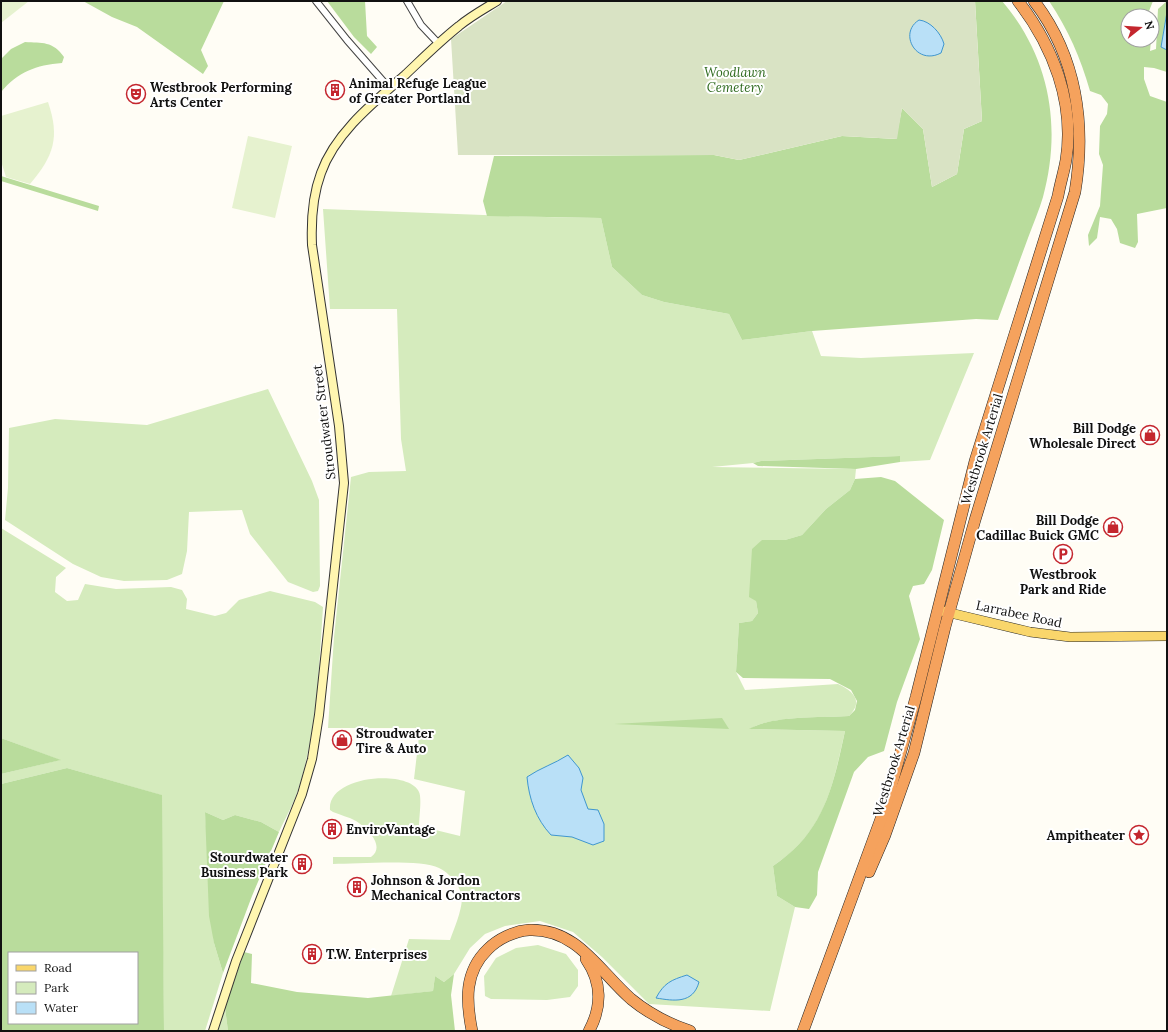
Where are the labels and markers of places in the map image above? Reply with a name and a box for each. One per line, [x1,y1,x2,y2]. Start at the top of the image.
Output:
place label: Animal Refuge League of Greater Portland [349,75,486,107]
place label: Westbrook Performing Arts Center [150,79,293,111]
building icon: Animal Refuge League of Greater Portland [324,79,346,101]
theatre icon: Westbrook Performing Arts Center [125,83,147,105]
place label: Bill Dodge Wholesale Direct [1029,420,1137,452]
shop icon: Bill Dodge Wholesale Direct [1139,424,1161,446]
place label: Bill Dodge Cadillac Buick GMC [976,512,1099,544]
shop icon: Bill Dodge Cadillac Buick GMC [1102,516,1124,538]
parking icon: Westbrook Park and Ride [1052,543,1074,565]
place label: Westbrook Park and Ride [1020,566,1106,598]
place label: Stroudwater Tire & Auto [356,725,435,757]
shop icon: Stroudwater Tire & Auto [331,729,353,751]
building icon: EnviroVantage [321,818,343,840]
place label: EnviroVantage [346,821,435,838]
place icon: Ampitheater [1128,824,1150,846]
place label: Ampitheater [1047,827,1126,844]
place label: Stourdwater Business Park [201,849,289,881]
building icon: Stourdwater Business Park [291,853,313,875]
place label: Johnson & Jordon Mechanical Contractors [371,872,520,904]
building icon: Johnson & Jordon Mechanical Contractors [346,876,368,898]
building icon: T.W. Enterprises [301,943,323,965]
place label: T.W. Enterprises [326,946,427,963]

